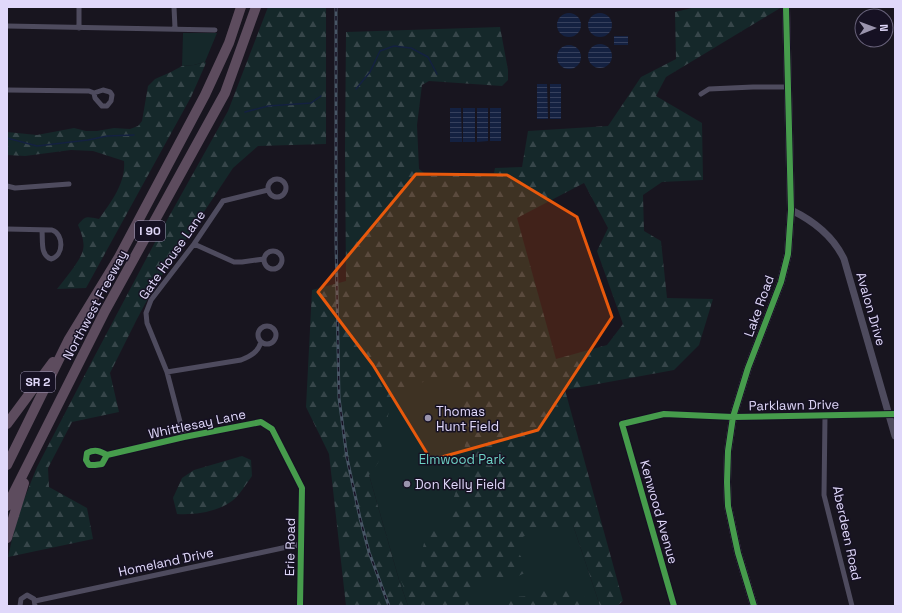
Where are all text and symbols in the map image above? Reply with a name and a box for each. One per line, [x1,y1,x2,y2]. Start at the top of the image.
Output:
north arrow [854,8,894,48]
text: N [877,24,891,32]
street label: Gate House Lane [135,207,209,303]
road number: I 90 [135,221,165,241]
street label: Northwest Freeway [59,247,131,363]
street label: Avalon Drive [852,270,890,348]
street label: Lake Road [740,273,778,339]
road number: SR 2 [21,372,55,392]
street label: Parklawn Drive [749,396,839,414]
place label: Thomas Hunt Field [436,403,499,435]
street label: Whittlesay Lane [147,405,247,443]
marker: Thomas Hunt Field [423,413,433,423]
park label: Elmwood Park [419,451,505,468]
street label: Kenwood Avenue [636,458,682,566]
place label: Don Kelly Field [415,476,505,493]
marker: Don Kelly Field [402,479,412,489]
street label: Aberdeen Road [829,484,865,582]
street label: Erie Road [281,518,299,576]
street label: Homeland Drive [117,544,215,580]

